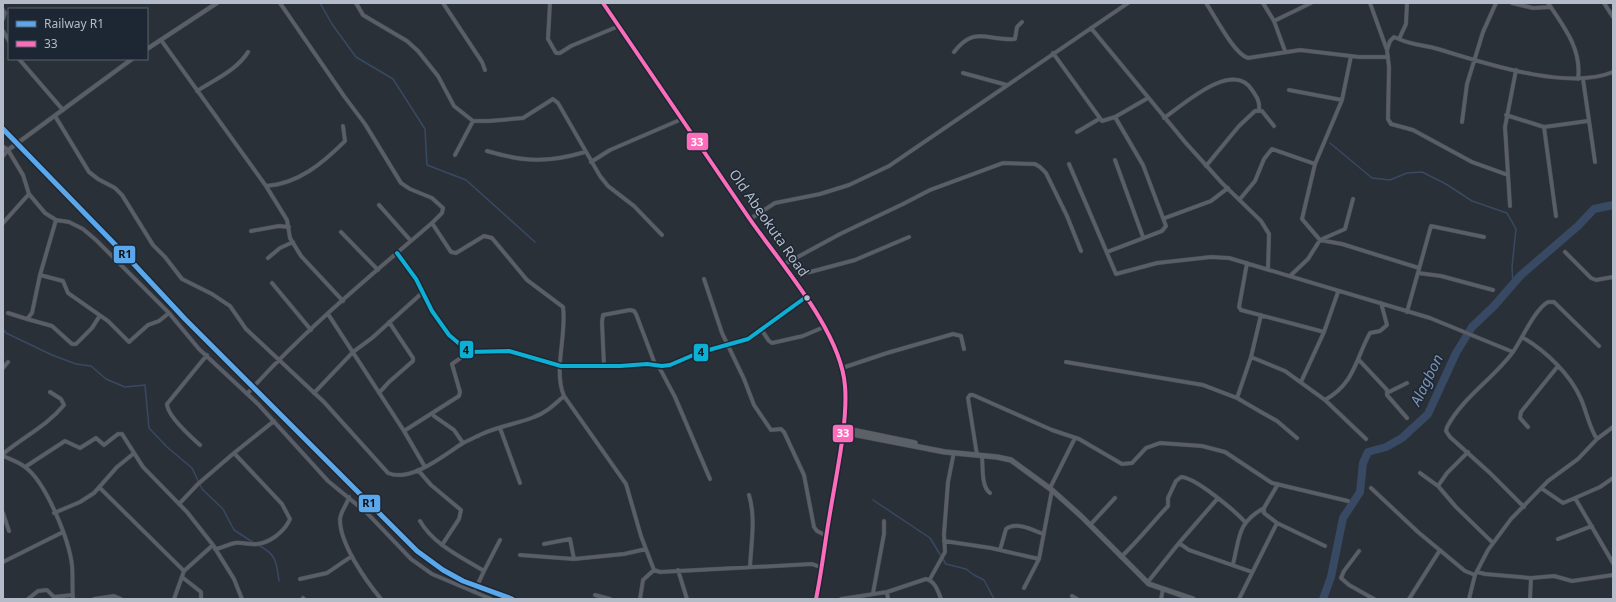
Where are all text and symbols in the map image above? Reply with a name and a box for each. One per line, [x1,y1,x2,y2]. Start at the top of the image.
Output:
legend [8,8,148,60]
text: Railway R1 [44,15,104,32]
text: 33 [44,35,58,52]
line badge: 33 [686,132,709,151]
text: 33 [691,134,703,149]
street label: Old Abeokuta Road [725,165,814,280]
line badge: R1 [113,245,136,264]
text: R1 [118,246,132,261]
unlabelled marker [802,293,812,303]
line badge: 4 [459,340,474,359]
text: 4 [463,342,470,357]
line badge: 4 [693,343,709,362]
text: 4 [698,344,705,359]
water label: Alagbon [1405,350,1447,410]
line badge: 33 [832,424,854,443]
text: 33 [837,425,849,440]
line badge: R1 [358,494,381,513]
text: R1 [362,495,376,510]

